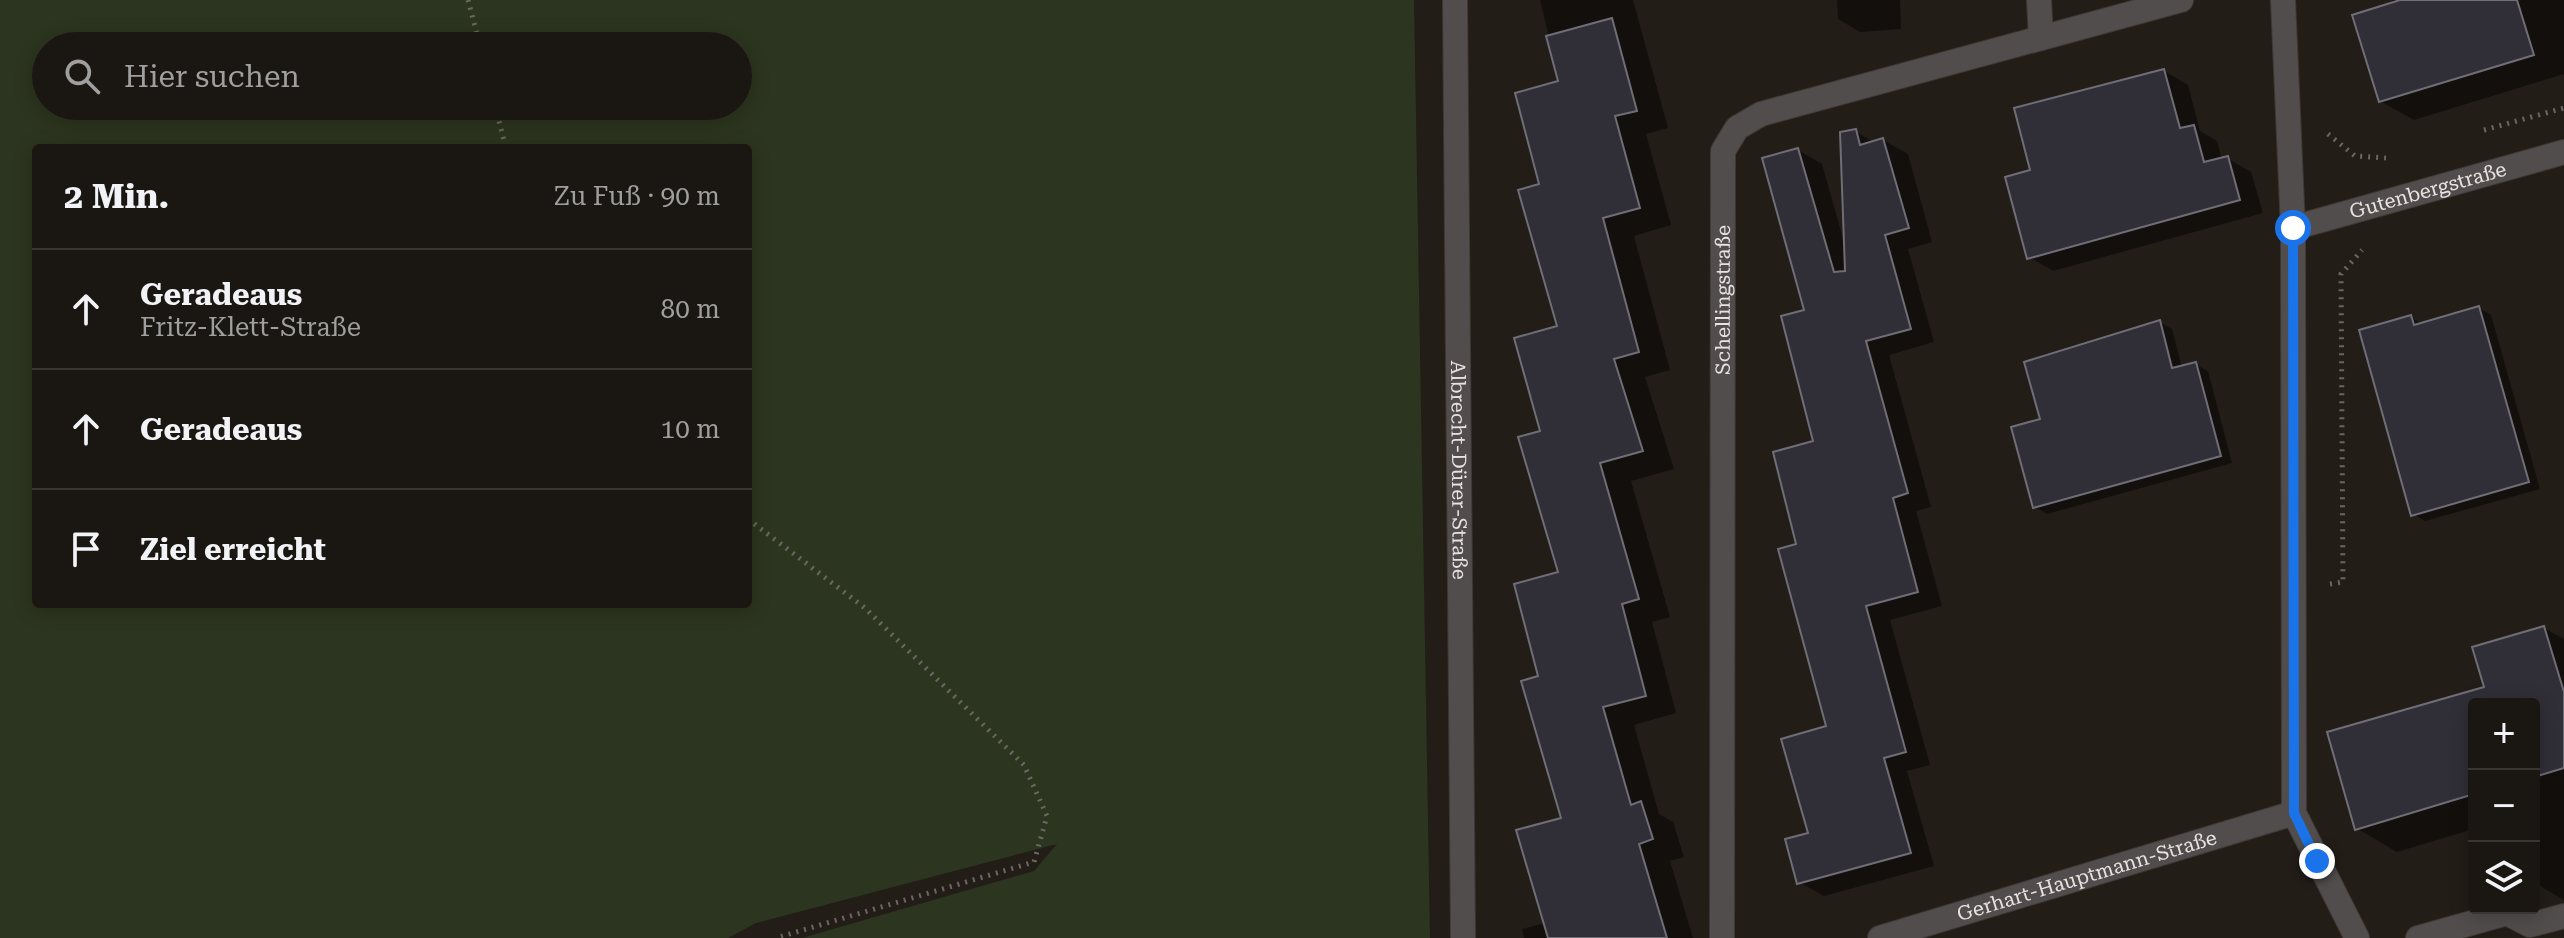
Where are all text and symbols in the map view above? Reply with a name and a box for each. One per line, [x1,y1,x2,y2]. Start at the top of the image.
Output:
search box [32,32,752,120]
icon: search [60,54,104,98]
text: Hier suchen [124,59,300,94]
street label: Gutenbergstraße [2347,157,2509,224]
text: 2 Min. [64,176,169,216]
text: Zu Fuß · 90 m [554,181,720,211]
route start [2275,210,2311,246]
street label: Schellingstraße [1711,225,1735,375]
text: Geradeaus [140,277,302,312]
icon: ahead [64,287,108,331]
text: 80 m [661,294,720,324]
text: Fritz-Klett-Straße [140,312,361,342]
street label: Albrecht-Dürer-Straße [1446,360,1472,580]
icon: ahead [64,407,108,451]
text: Geradeaus [140,412,302,447]
text: 10 m [661,414,720,444]
icon: arrive [64,527,108,571]
text: Ziel erreicht [140,532,326,567]
map controls [2468,698,2540,914]
button: + [2468,698,2540,770]
button: − [2468,770,2540,842]
street label: Gerhart-Hauptmann-Straße [1954,825,2219,926]
button: layers [2468,842,2540,914]
route end [2299,843,2335,879]

